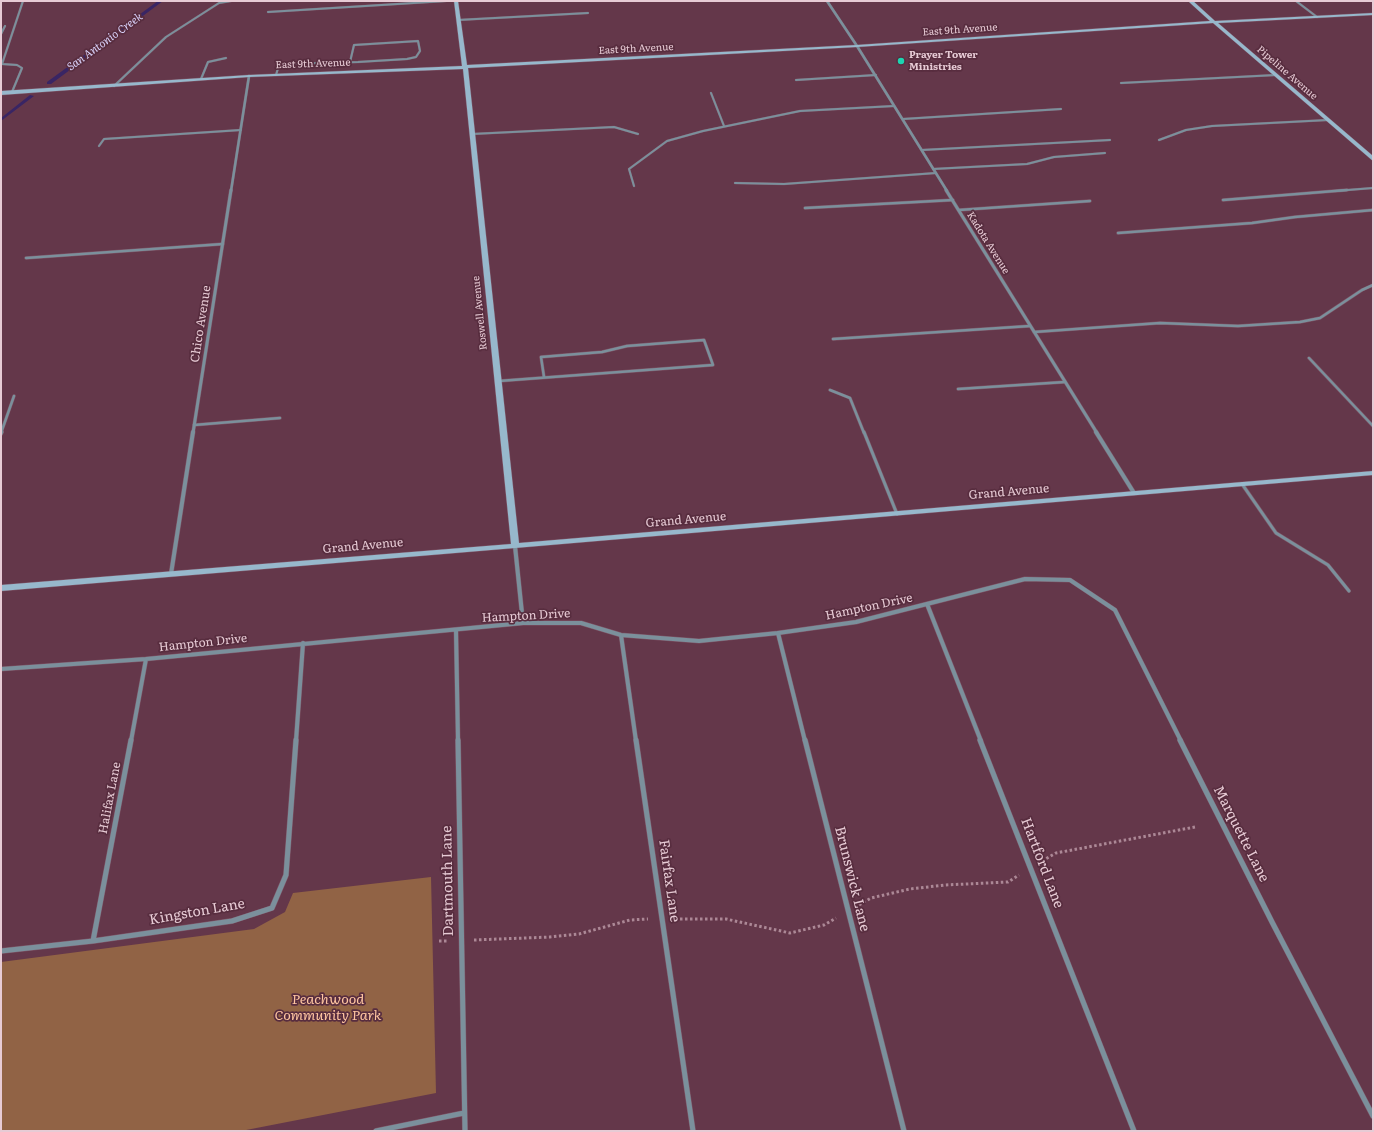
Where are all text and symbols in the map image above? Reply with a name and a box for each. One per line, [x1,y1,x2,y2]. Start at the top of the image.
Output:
water label: San Antonio Creek [65,10,145,74]
street label: East 9th Avenue [922,21,998,39]
street label: East 9th Avenue [598,41,674,57]
street label: Pipeline Avenue [1254,44,1320,102]
place label: Prayer Tower Ministries [909,49,978,72]
marker: Prayer Tower Ministries [896,56,906,66]
street label: East 9th Avenue [275,57,351,71]
street label: Kadota Avenue [964,210,1012,276]
street label: Roswell Avenue [470,275,490,351]
street label: Chico Avenue [188,285,214,363]
street label: Grand Avenue [968,481,1050,503]
street label: Grand Avenue [645,509,727,531]
street label: Grand Avenue [322,535,404,557]
street label: Hampton Drive [824,591,914,623]
street label: Hampton Drive [481,606,571,626]
street label: Hampton Drive [158,631,248,655]
street label: Halifax Lane [96,761,124,835]
street label: Marquette Lane [1209,783,1273,885]
street label: Hartford Lane [1017,815,1067,911]
street label: Brunswick Lane [831,825,873,933]
street label: Dartmouth Lane [439,826,457,936]
street label: Fairfax Lane [655,839,683,923]
street label: Kingston Lane [148,895,246,929]
park label: Peachwood Community Park [275,992,381,1024]

